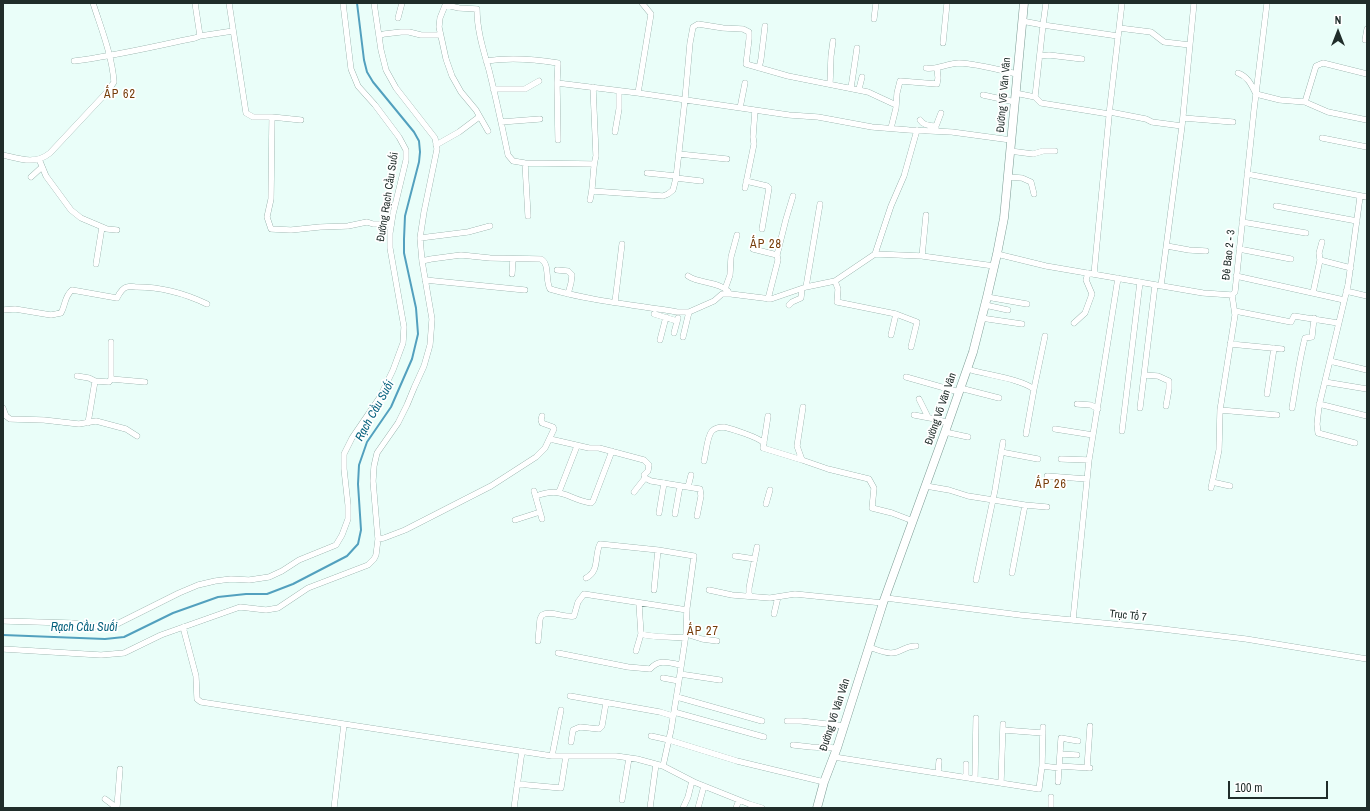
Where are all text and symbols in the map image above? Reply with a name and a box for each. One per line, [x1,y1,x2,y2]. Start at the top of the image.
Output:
north arrow [1318,12,1358,52]
text: N [1335,13,1341,27]
street label: Đường Võ Văn Vân [994,57,1014,133]
district label: ẤP 62 [104,88,136,102]
street label: Đường Rạch Cầu Suối [374,151,402,243]
street label: Đê Bao 2 - 3 [1220,229,1238,281]
district label: ẤP 28 [750,238,782,252]
street label: Đường Võ Văn Vân [922,371,960,447]
water label: Rạch Cầu Suối [353,378,397,444]
district label: ẤP 26 [1035,478,1067,492]
street label: Trục Tổ 7 [1109,607,1147,625]
water label: Rạch Cầu Suối [51,621,117,635]
district label: ẤP 27 [687,625,719,639]
street label: Đường Võ Văn Vân [817,677,853,753]
scale bar [1230,773,1330,799]
text: 100 m [1235,780,1262,796]

